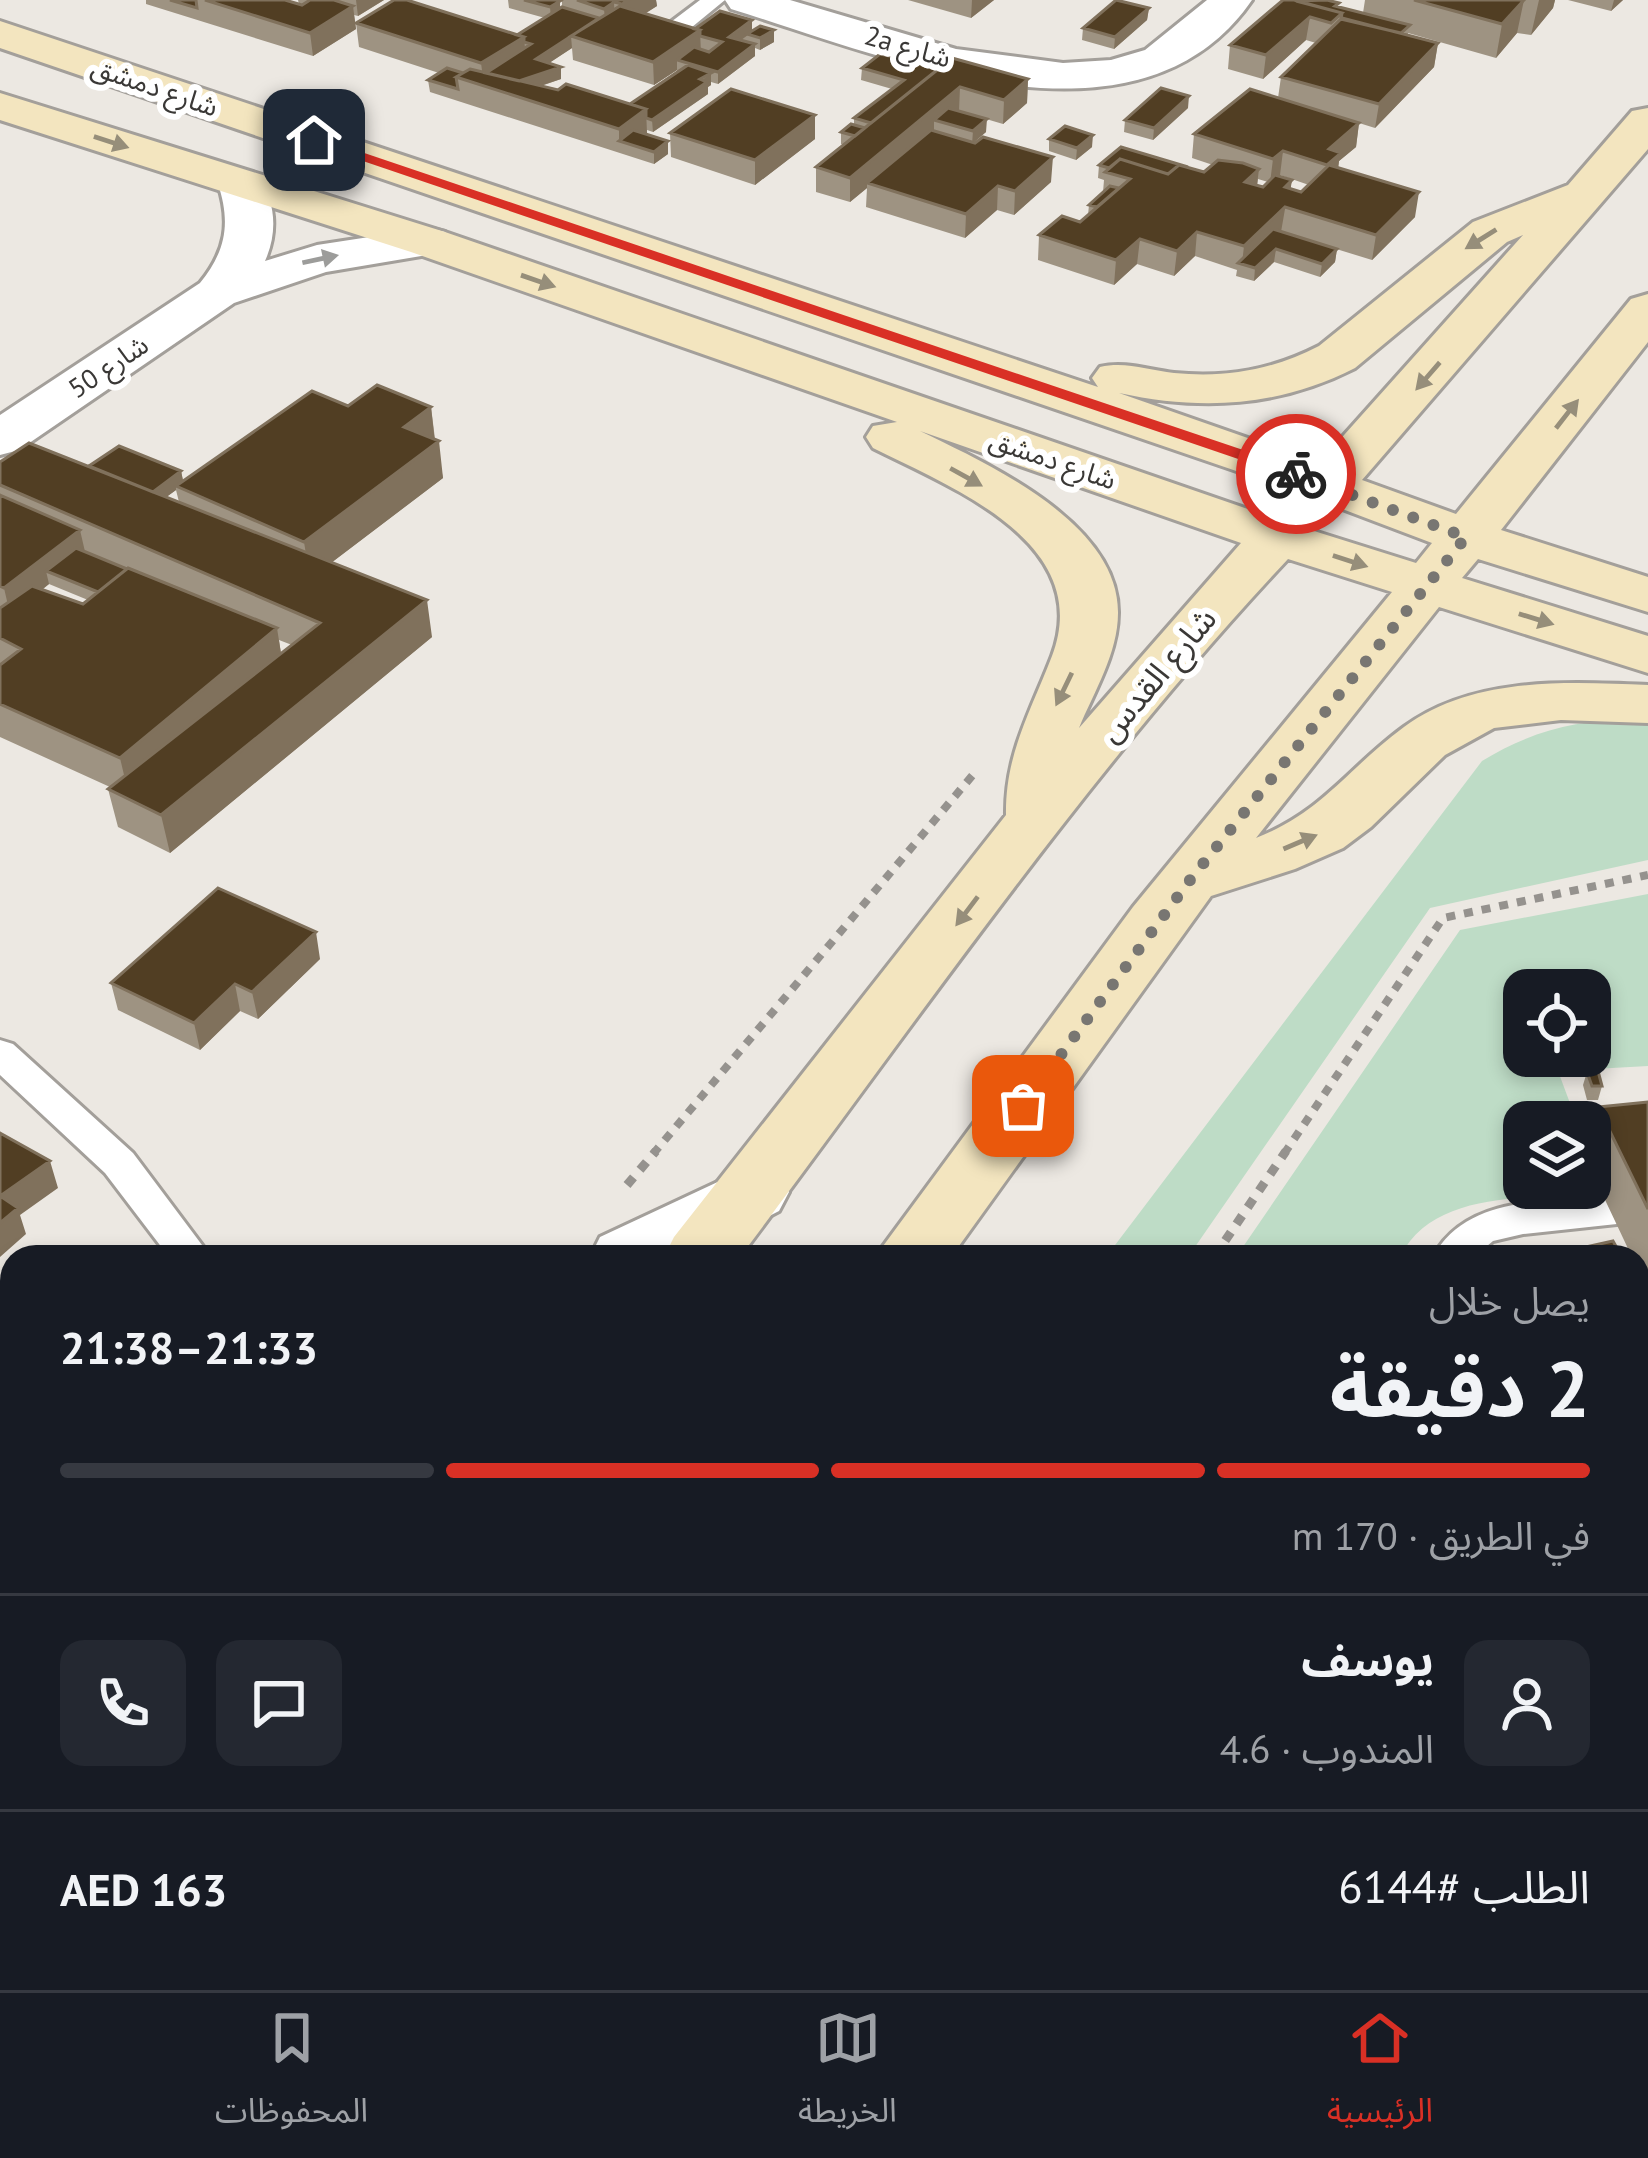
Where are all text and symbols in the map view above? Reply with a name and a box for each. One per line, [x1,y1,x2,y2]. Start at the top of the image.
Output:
street label: 2a شارع [860,18,955,78]
street label: شارع دمشق [86,48,223,127]
pin [263,89,365,191]
icon: home [281,107,347,173]
one-way arrow [93,133,130,152]
one-way arrow [1464,227,1497,249]
one-way arrow [302,249,340,268]
one-way arrow [520,273,556,291]
street label: شارع 50 [61,327,157,408]
one-way arrow [1415,362,1442,391]
one-way arrow [1554,399,1578,430]
courier [1236,414,1356,534]
street label: شارع دمشق [984,421,1121,500]
icon: bike [1263,441,1329,507]
one-way arrow [948,466,983,487]
one-way arrow [1332,552,1369,571]
street label: شارع القدس [1087,598,1228,753]
one-way arrow [1518,611,1555,630]
one-way arrow [1054,672,1074,707]
one-way arrow [1283,832,1319,851]
one-way arrow [955,895,979,927]
map controls [1503,969,1611,1209]
button: locate [1503,969,1611,1077]
pin [972,1055,1074,1157]
icon: bag [990,1073,1056,1139]
button: layers [1503,1101,1611,1209]
text: يصل خلال [1429,1275,1590,1326]
text: 21:33–21:38 [60,1318,318,1376]
text: 2 دقيقة [1330,1338,1590,1439]
text: في الطريق · 170 m [1292,1510,1590,1561]
text: يوسف [1301,1630,1434,1688]
button: phone [60,1640,186,1766]
button: chat [216,1640,342,1766]
button: person [1464,1640,1590,1766]
text: المندوب · 4.6 [1220,1723,1434,1774]
text: الطلب #6144 [1338,1857,1590,1915]
text: AED 163 [60,1860,227,1918]
tab: المحفوظات [215,2005,368,2146]
tab: الخريطة [798,2005,897,2146]
tab: الرئيسية [1327,2005,1433,2146]

